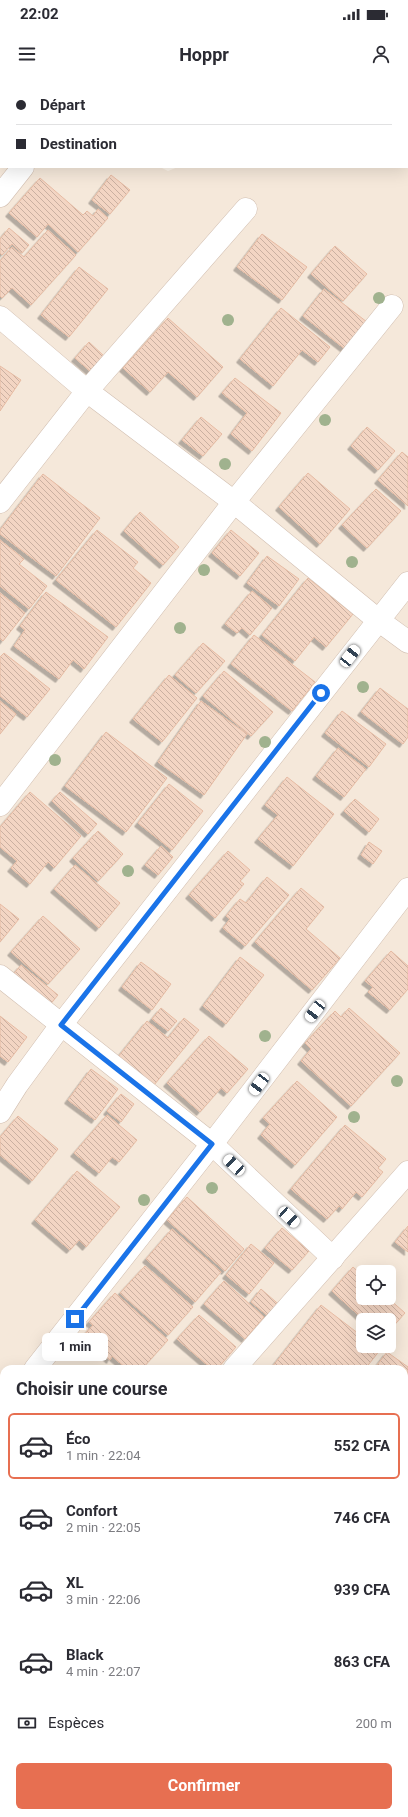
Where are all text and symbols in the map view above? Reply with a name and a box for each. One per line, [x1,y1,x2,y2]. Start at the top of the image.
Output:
text: 22:02 [20,5,59,23]
icon: menu [16,43,38,65]
icon: person [370,43,392,65]
text: Hoppr [179,44,229,65]
text: Départ [40,96,85,114]
text: Destination [40,135,117,153]
car [338,643,362,669]
route start [312,684,330,702]
car [303,998,327,1024]
car [247,1071,271,1097]
car [221,1152,247,1178]
car [276,1204,302,1230]
map controls [356,1265,396,1353]
button: locate [356,1265,396,1305]
route end [66,1310,84,1328]
button: layers [356,1313,396,1353]
callout: 1 min [42,1333,108,1361]
text: 1 min [59,1339,91,1354]
text: Choisir une course [16,1378,167,1399]
icon: car [18,1428,54,1464]
text: Éco [66,1430,91,1448]
text: 552 CFA [334,1437,390,1455]
text: 1 min · 22:04 [66,1448,141,1463]
icon: car [18,1500,54,1536]
text: Confort [66,1502,117,1520]
text: 746 CFA [334,1509,390,1527]
text: 2 min · 22:05 [66,1520,141,1535]
icon: car [18,1572,54,1608]
text: XL [66,1574,84,1592]
text: 939 CFA [334,1581,390,1599]
text: 3 min · 22:06 [66,1592,141,1607]
icon: car [18,1644,54,1680]
text: Black [66,1646,103,1664]
text: 863 CFA [334,1653,390,1671]
text: 4 min · 22:07 [66,1664,141,1679]
icon: cash [16,1712,38,1734]
text: Espèces [48,1714,104,1732]
text: 200 m [355,1716,392,1731]
button: Confirmer [16,1763,392,1809]

